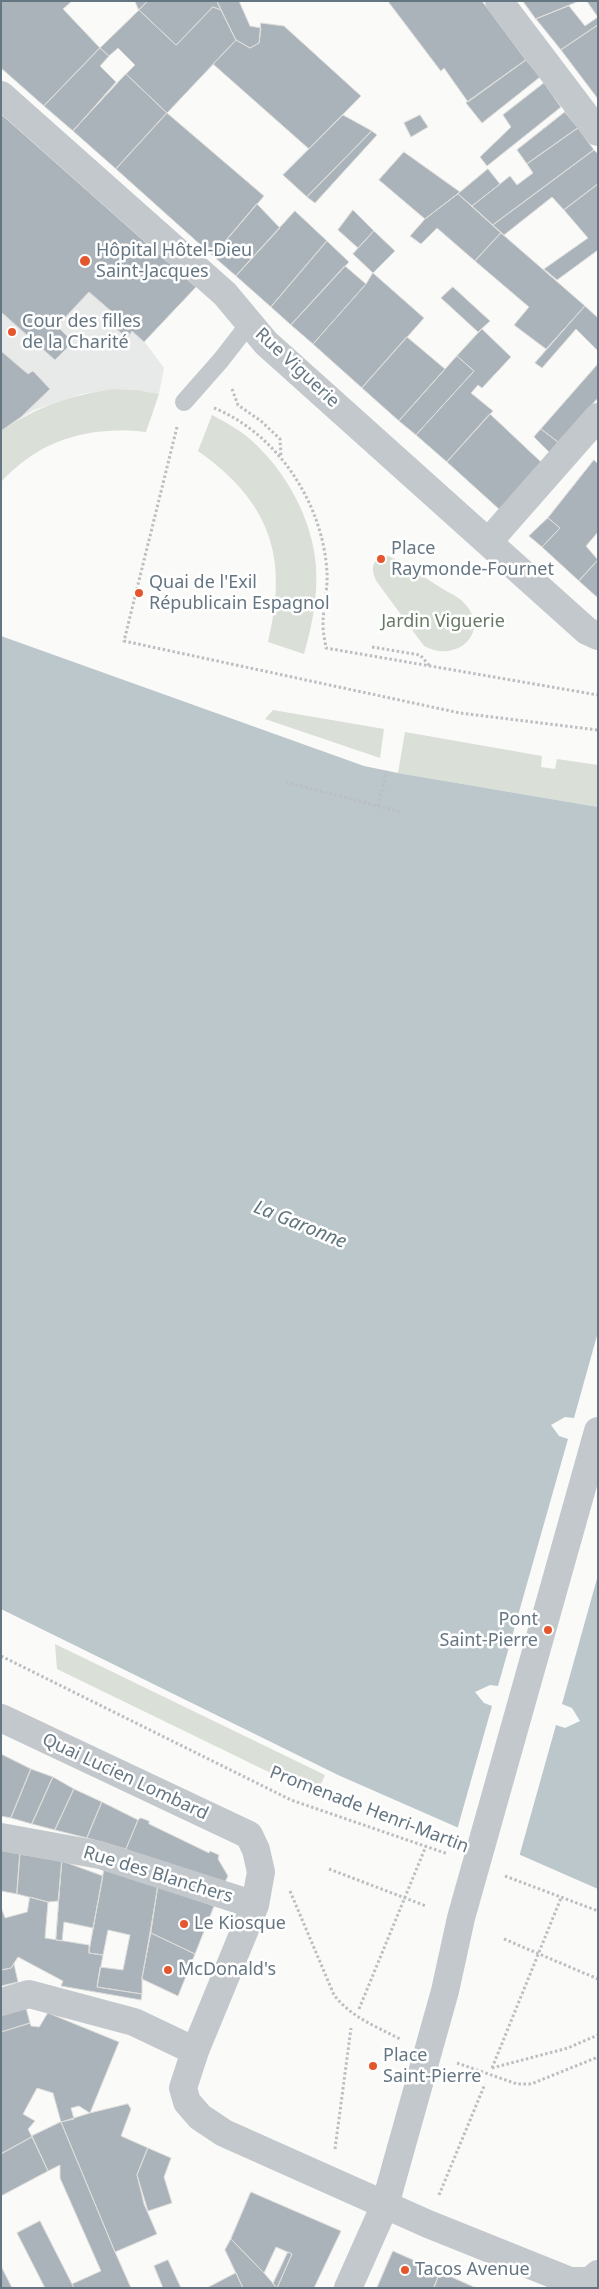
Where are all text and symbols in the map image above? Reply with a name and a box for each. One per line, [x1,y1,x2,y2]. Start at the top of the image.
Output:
place label: Hôpital Hôtel-Dieu Saint-Jacques [96,240,252,282]
marker: Hôpital Hôtel-Dieu Saint-Jacques [78,254,92,268]
place label: Cour des filles de la Charité [22,311,141,354]
street label: Rue Viguerie [250,324,344,412]
marker: Cour des filles de la Charité [6,326,18,338]
place label: Place Raymonde-Fournet [391,538,554,580]
marker: Place Raymonde-Fournet [375,553,387,565]
place label: Quai de l'Exil Républicain Espagnol [149,572,330,614]
marker: Quai de l'Exil Républicain Espagnol [133,587,145,599]
park label: Jardin Viguerie [381,611,505,633]
water label: La Garonne [250,1196,350,1254]
place label: Pont Saint-Pierre [440,1609,538,1652]
marker: Pont Saint-Pierre [542,1624,554,1636]
street label: Quai Lucien Lombard [38,1729,212,1825]
street label: Promenade Henri-Martin [266,1762,472,1858]
street label: Rue des Blanchers [81,1842,235,1908]
place label: Le Kiosque [194,1913,286,1935]
marker: Le Kiosque [178,1918,190,1930]
place label: McDonald's [178,1959,276,1981]
marker: McDonald's [162,1964,174,1976]
place label: Place Saint-Pierre [383,2045,481,2088]
marker: Place Saint-Pierre [367,2060,379,2072]
place label: Tacos Avenue [415,2259,530,2281]
marker: Tacos Avenue [399,2264,411,2276]

